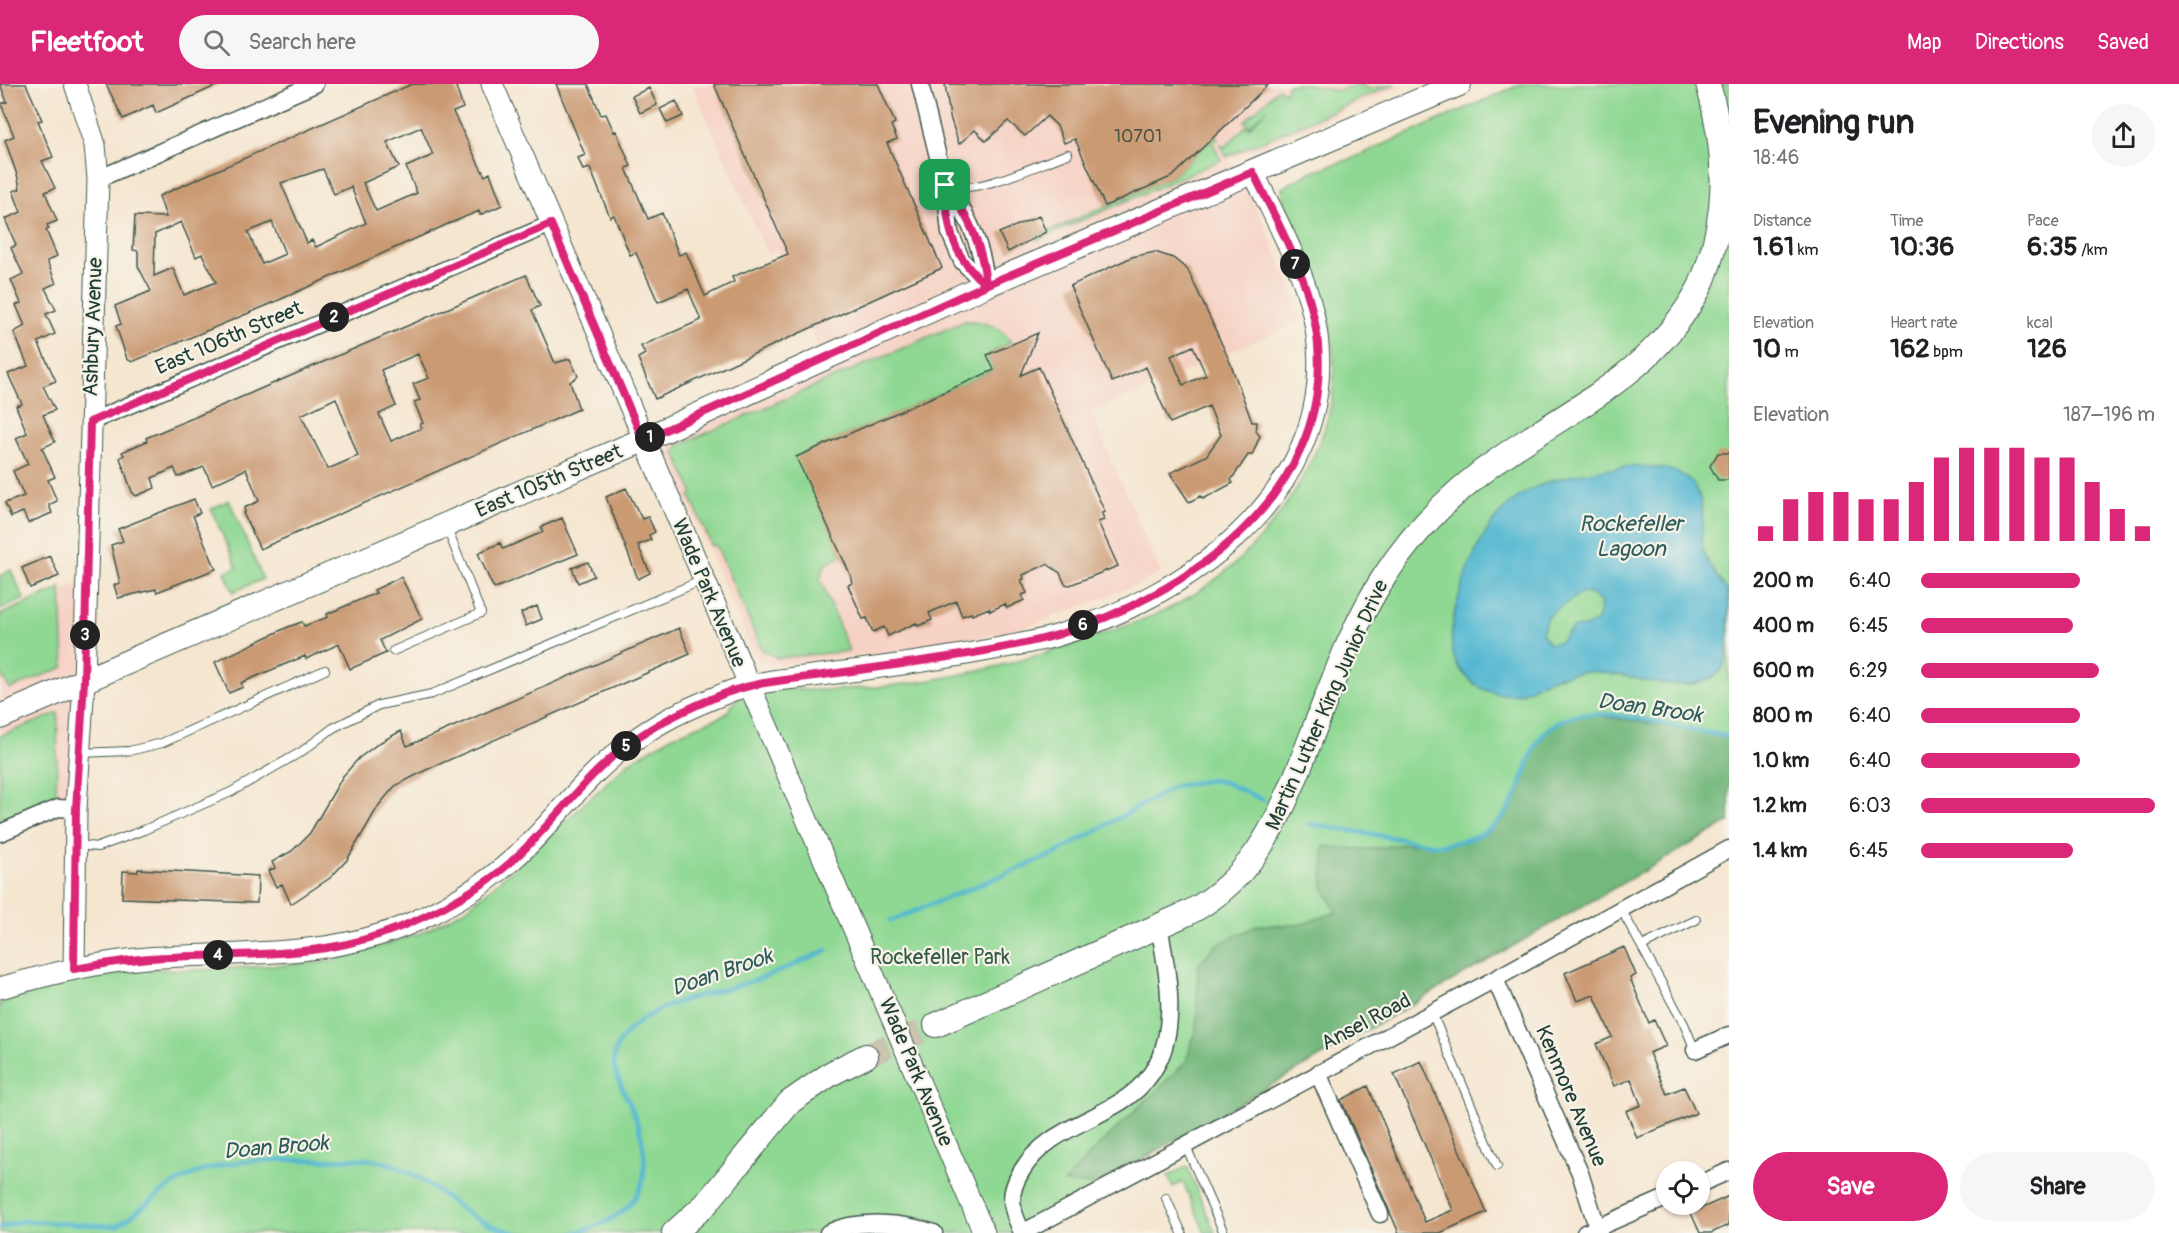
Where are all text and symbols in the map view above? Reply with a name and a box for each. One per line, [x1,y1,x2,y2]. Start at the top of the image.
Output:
search box [179,15,599,69]
text: Fleetfoot [30,25,143,60]
icon: search [200,26,233,59]
text: Search here [248,28,356,56]
text: Map [1907,29,1942,56]
text: Directions [1975,29,2064,56]
text: Saved [2097,29,2149,56]
text: Evening run [1753,102,1914,143]
button: share [2092,104,2155,167]
house number: 10701 [1114,125,1162,148]
text: 18:46 [1753,145,1799,170]
pin [919,159,970,210]
icon: arrive [928,168,961,201]
text: Distance [1753,211,1812,231]
text: Time [1890,211,1923,231]
text: Pace [2027,211,2059,231]
text: 1.61 [1753,231,1794,263]
text: 10:36 [1890,231,1955,263]
text: 6:35 [2027,231,2078,263]
text: km [1794,240,1819,260]
text: /km [2078,240,2108,260]
pin: 7 [1280,249,1310,279]
text: 7 [1291,254,1299,274]
street label: Ashbury Avenue [77,256,109,397]
street label: East 106th Street [151,295,307,381]
pin: 2 [319,302,349,332]
text: 2 [330,307,338,327]
text: Elevation [1753,313,1814,333]
text: Heart rate [1890,313,1957,333]
text: kcal [2027,313,2053,333]
text: 10 [1753,333,1781,365]
text: 162 [1890,333,1930,365]
text: 126 [2027,333,2067,365]
text: m [1781,342,1799,362]
text: bpm [1930,342,1963,362]
text: Elevation [1753,402,1829,427]
text: 187–196 m [2063,402,2155,427]
pin: 1 [635,422,665,452]
text: 1 [647,427,653,447]
street label: East 105th Street [472,438,627,524]
water label: Rockefeller Lagoon [1579,510,1686,563]
street label: Wade Park Avenue [666,515,753,672]
text: 200 m [1753,568,1814,593]
text: 6:40 [1849,568,1891,593]
street label: Martin Luther King Junior Drive [1259,575,1395,835]
pin: 6 [1068,610,1098,640]
text: 400 m [1753,613,1814,638]
text: 6:45 [1849,613,1888,638]
text: 6 [1078,615,1088,635]
pin: 3 [70,620,100,650]
text: 3 [81,625,89,645]
text: 600 m [1753,658,1814,683]
text: 6:29 [1849,658,1887,683]
water label: Doan Brook [1596,687,1706,729]
text: 800 m [1753,703,1813,728]
text: 6:40 [1849,703,1891,728]
pin: 5 [611,731,641,761]
text: 5 [622,736,630,756]
text: 1.0 km [1753,748,1809,773]
text: 6:40 [1849,748,1891,773]
text: 1.2 km [1753,793,1807,818]
text: 6:03 [1849,793,1891,818]
text: 1.4 km [1753,838,1807,863]
text: 6:45 [1849,838,1888,863]
pin: 4 [203,940,233,970]
water label: Doan Brook [668,941,778,1002]
park label: Rockefeller Park [870,944,1010,971]
text: 4 [213,945,223,965]
street label: Ansel Road [1316,987,1416,1057]
street label: Wade Park Avenue [873,994,960,1151]
street label: Kenmore Avenue [1529,1021,1613,1171]
water label: Doan Brook [222,1128,331,1166]
button: Save [1753,1152,1948,1221]
button: Share [1960,1152,2155,1221]
map controls [1656,1161,1710,1215]
button: locate [1656,1161,1710,1215]

